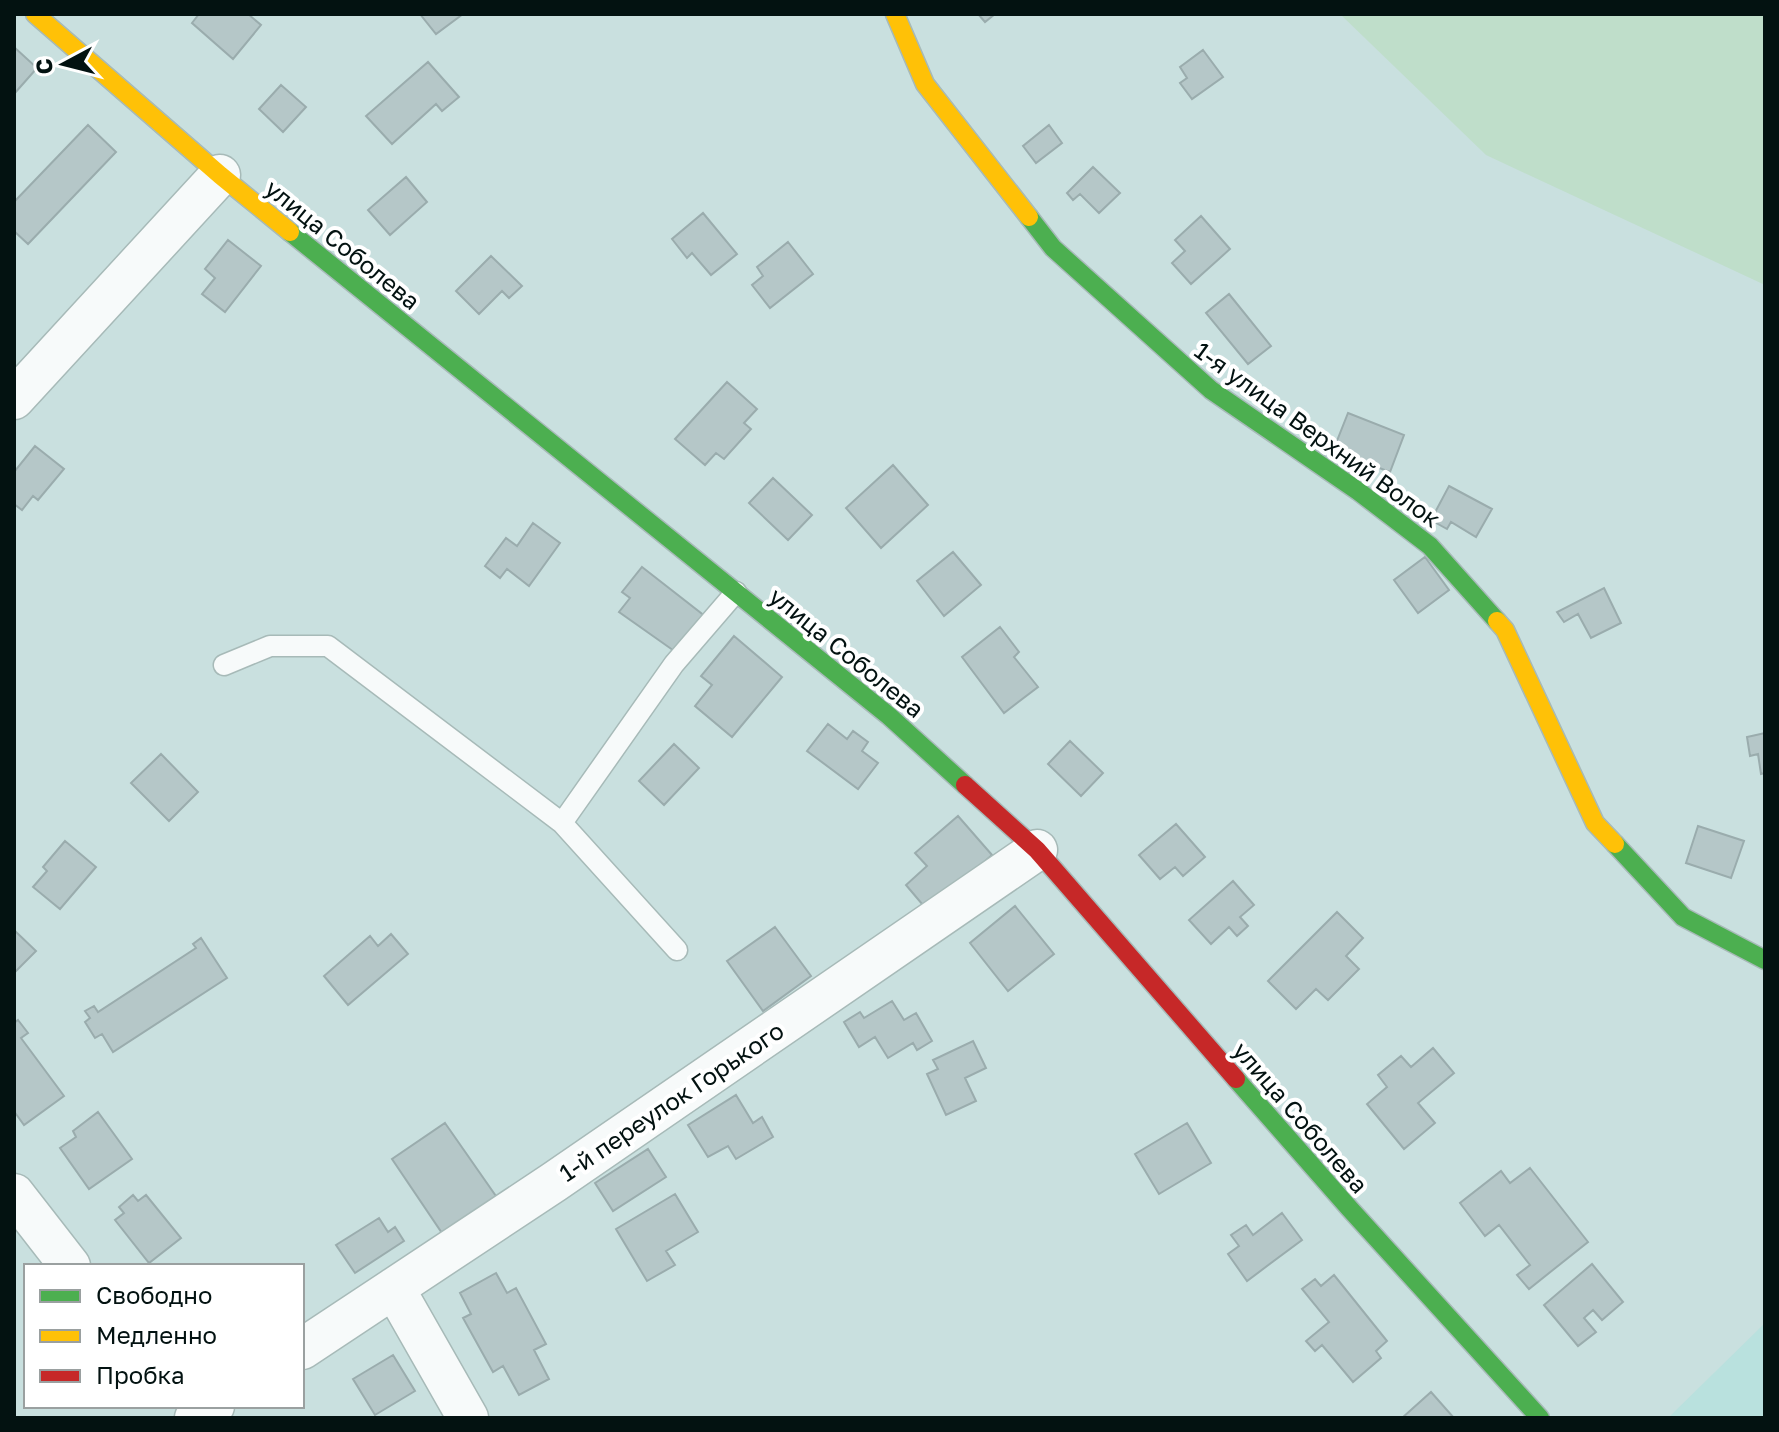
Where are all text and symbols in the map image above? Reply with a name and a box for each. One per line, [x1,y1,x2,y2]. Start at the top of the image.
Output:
north arrow [24,24,104,104]
text: С [29,57,58,76]
street label: улица Соболева [260,173,426,315]
street label: 1-я улица Верхний Волок [1189,335,1447,533]
street label: улица Соболева [764,581,930,723]
street label: 1-й переулок Горького [553,1015,789,1187]
street label: улица Соболева [1228,1036,1374,1198]
legend [24,1264,304,1408]
text: Свободно [96,1280,212,1309]
text: Медленно [96,1320,217,1349]
text: Пробка [96,1360,185,1389]

